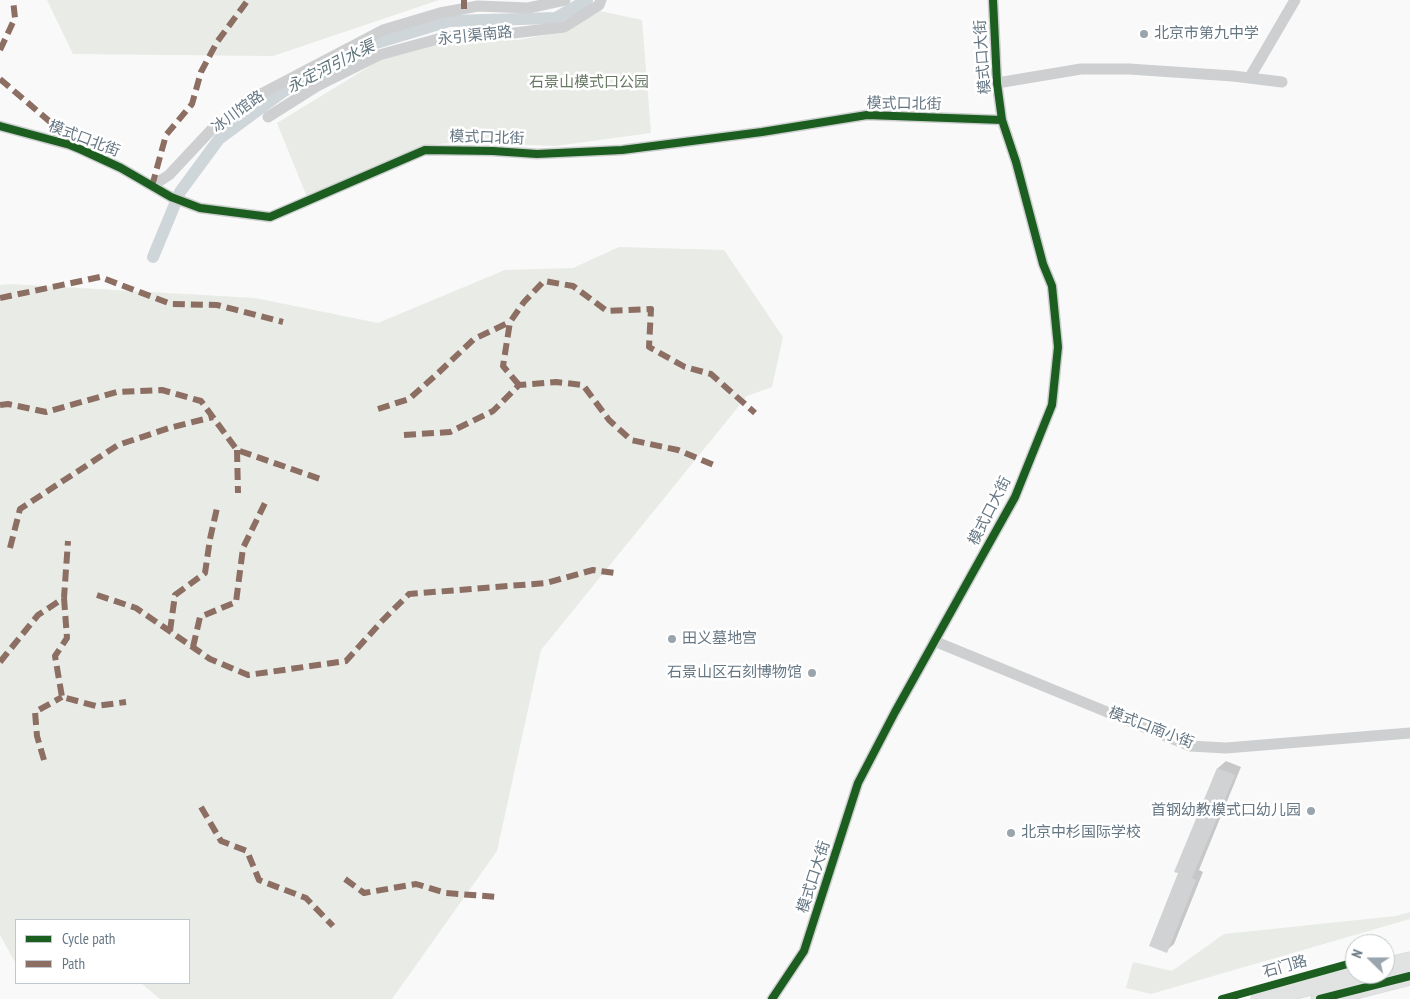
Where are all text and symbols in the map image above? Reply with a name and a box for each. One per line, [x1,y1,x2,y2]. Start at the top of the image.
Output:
street label: 模式口大街 [971,19,995,95]
street label: 永引渠南路 [437,23,513,49]
place label: 北京市第九中学 [1154,25,1259,43]
marker: 北京市第九中学 [1138,28,1150,40]
water label: 永定河引水渠 [284,37,378,97]
park label: 石景山模式口公园 [529,74,649,92]
street label: 冰川馆路 [208,87,268,137]
street label: 模式口北街 [866,94,942,114]
street label: 模式口北街 [46,117,122,161]
street label: 模式口北街 [449,128,525,148]
street label: 模式口大街 [965,474,1015,548]
place label: 田义墓地宫 [682,630,757,648]
marker: 田义墓地宫 [666,633,678,645]
place label: 石景山区石刻博物馆 [667,664,802,682]
marker: 石景山区石刻博物馆 [806,667,818,679]
street label: 模式口南小街 [1106,703,1196,753]
place label: 首钢幼教模式口幼儿园 [1151,802,1301,820]
marker: 首钢幼教模式口幼儿园 [1305,805,1317,817]
place label: 北京中杉国际学校 [1021,824,1141,842]
marker: 北京中杉国际学校 [1005,827,1017,839]
street label: 模式口大街 [794,839,834,915]
legend [15,919,190,984]
text: Cycle path [62,929,115,948]
north arrow [1345,934,1395,984]
text: N [1347,947,1367,961]
street label: 石门路 [1261,952,1309,982]
text: Path [62,954,85,973]

